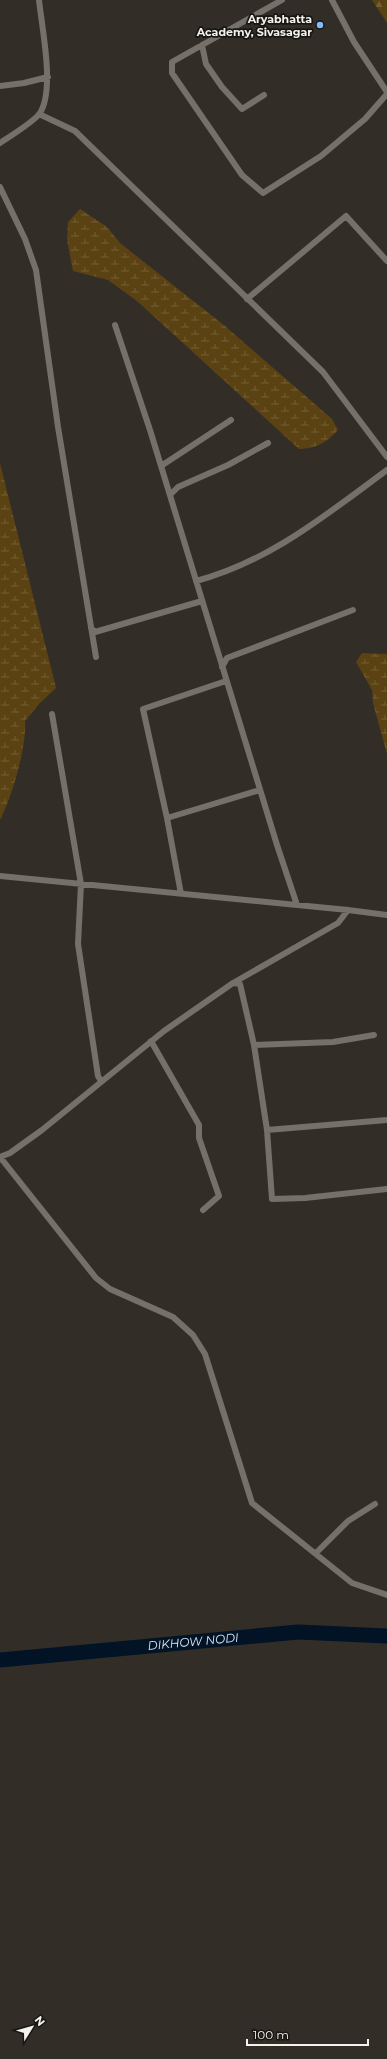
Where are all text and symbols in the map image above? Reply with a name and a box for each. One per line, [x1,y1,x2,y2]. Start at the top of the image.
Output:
place label: Aryabhatta Academy, Sivasagar [196,12,312,39]
marker: Aryabhatta Academy, Sivasagar [315,20,325,30]
water label: DIKHOW NODI [147,1630,240,1653]
north arrow [12,2007,52,2047]
text: N [32,2013,48,2029]
scale bar [247,2021,368,2047]
text: 100 m [253,2027,289,2042]

